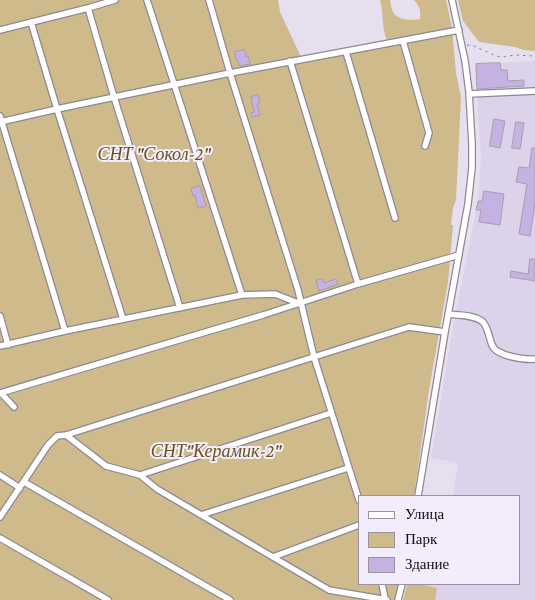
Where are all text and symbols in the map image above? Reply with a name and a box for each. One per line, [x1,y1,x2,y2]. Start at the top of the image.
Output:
park label: СНТ "Сокол-2" [98,143,210,165]
park label: СНТ"Керамик-2" [151,440,281,462]
legend [358,495,520,585]
text: Улица [405,506,444,522]
text: Парк [405,531,437,547]
text: Здание [405,556,449,572]

